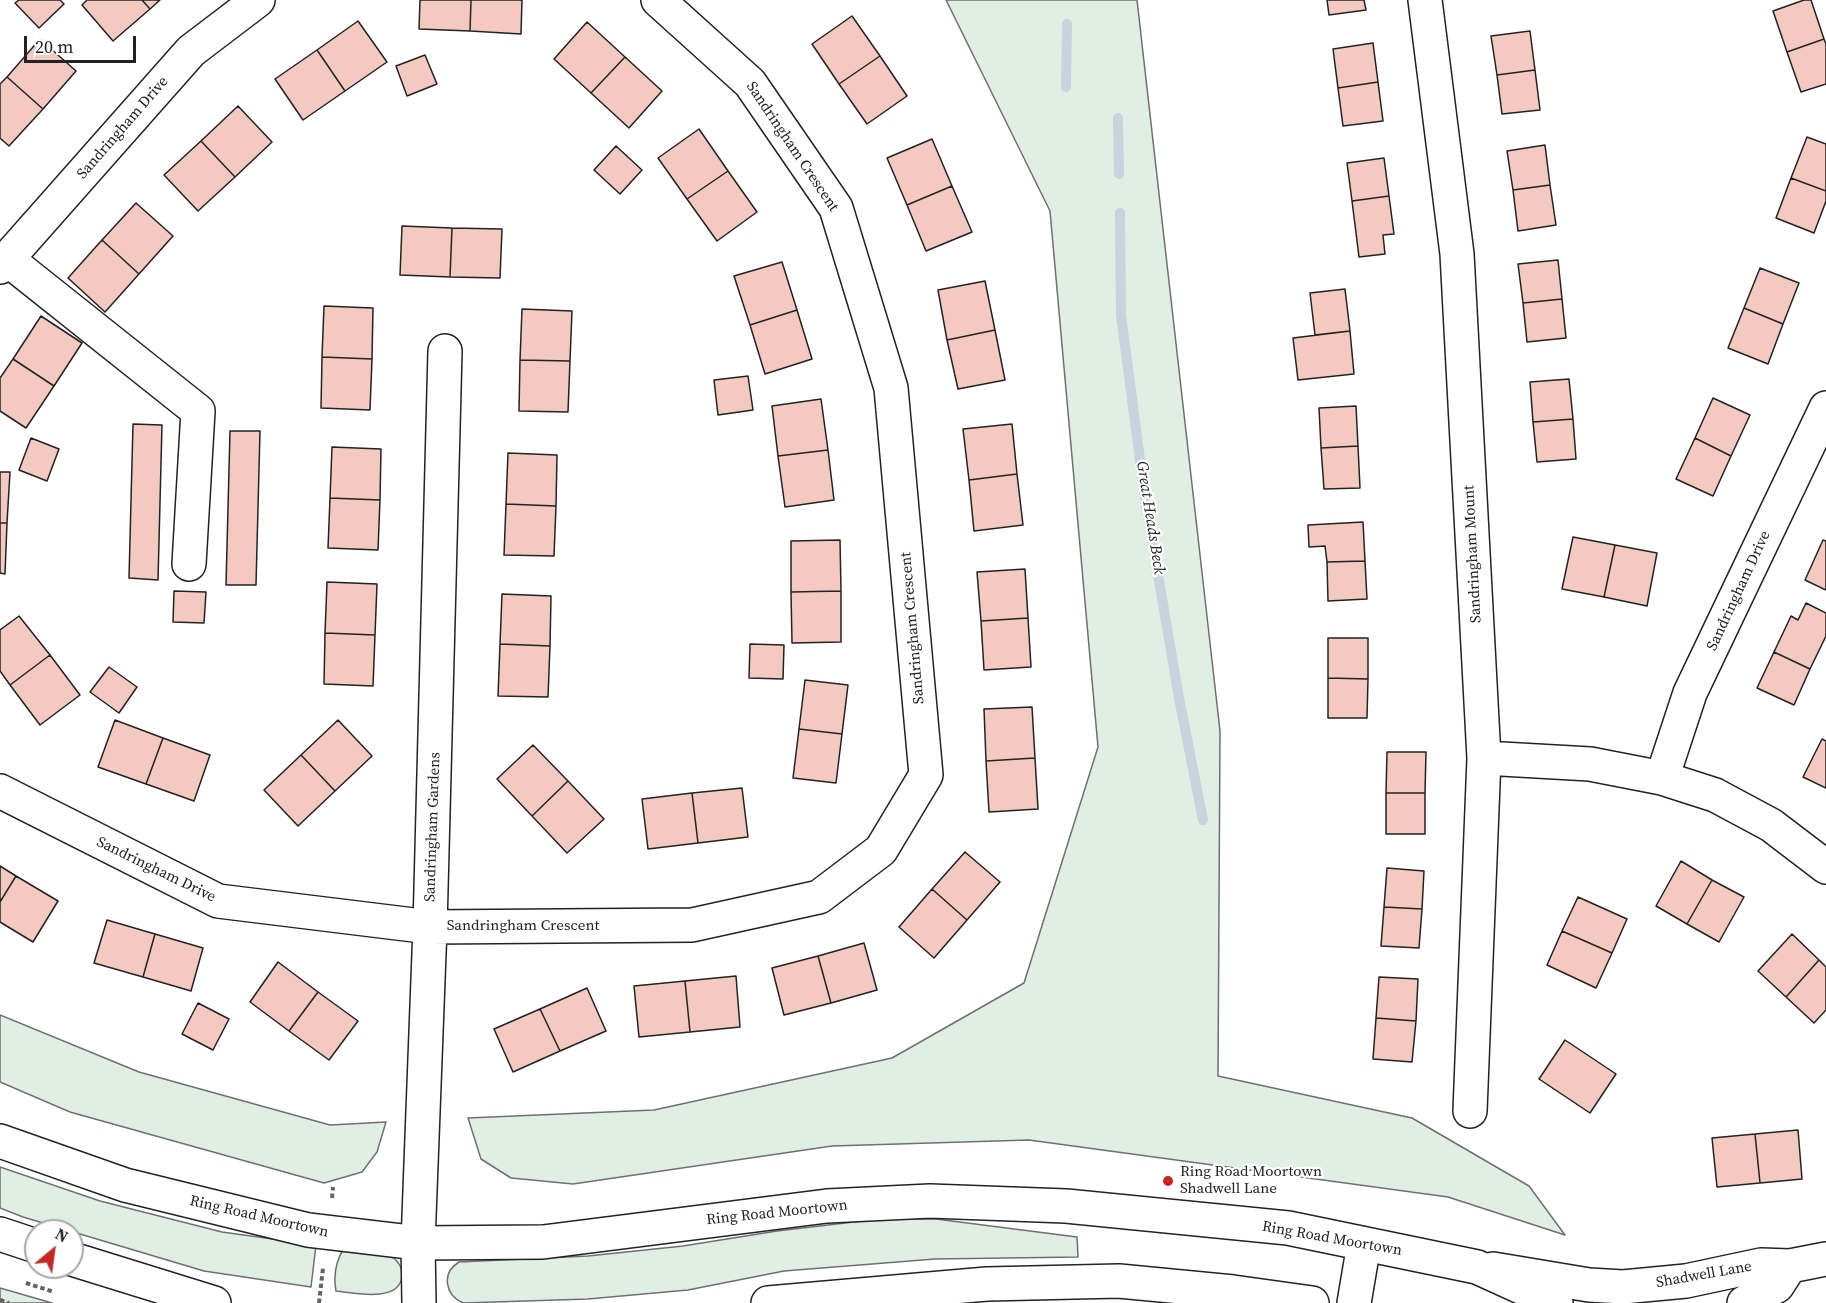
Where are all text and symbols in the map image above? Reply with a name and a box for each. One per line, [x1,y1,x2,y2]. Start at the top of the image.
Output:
scale bar [27,24,140,62]
text: 20 m [35,34,73,59]
street label: Sandringham Drive [74,73,172,183]
street label: Sandringham Crescent [742,79,842,215]
water label: Great Heads Beck [1132,460,1168,576]
street label: Sandringham Mount [1460,485,1486,623]
street label: Sandringham Drive [1703,528,1775,654]
street label: Sandringham Crescent [897,551,929,705]
street label: Sandringham Gardens [421,752,445,902]
street label: Sandringham Drive [94,833,218,907]
street label: Sandringham Crescent [447,917,599,935]
place label: Ring Road Moortown Shadwell Lane [1180,1163,1322,1198]
marker: Ring Road Moortown Shadwell Lane [1161,1174,1175,1188]
street label: Ring Road Moortown [188,1192,330,1242]
street label: Ring Road Moortown [705,1197,849,1229]
street label: Ring Road Moortown [1260,1218,1404,1260]
north arrow [24,1219,84,1279]
text: N [51,1223,72,1247]
street label: Shadwell Lane [1655,1258,1753,1292]

